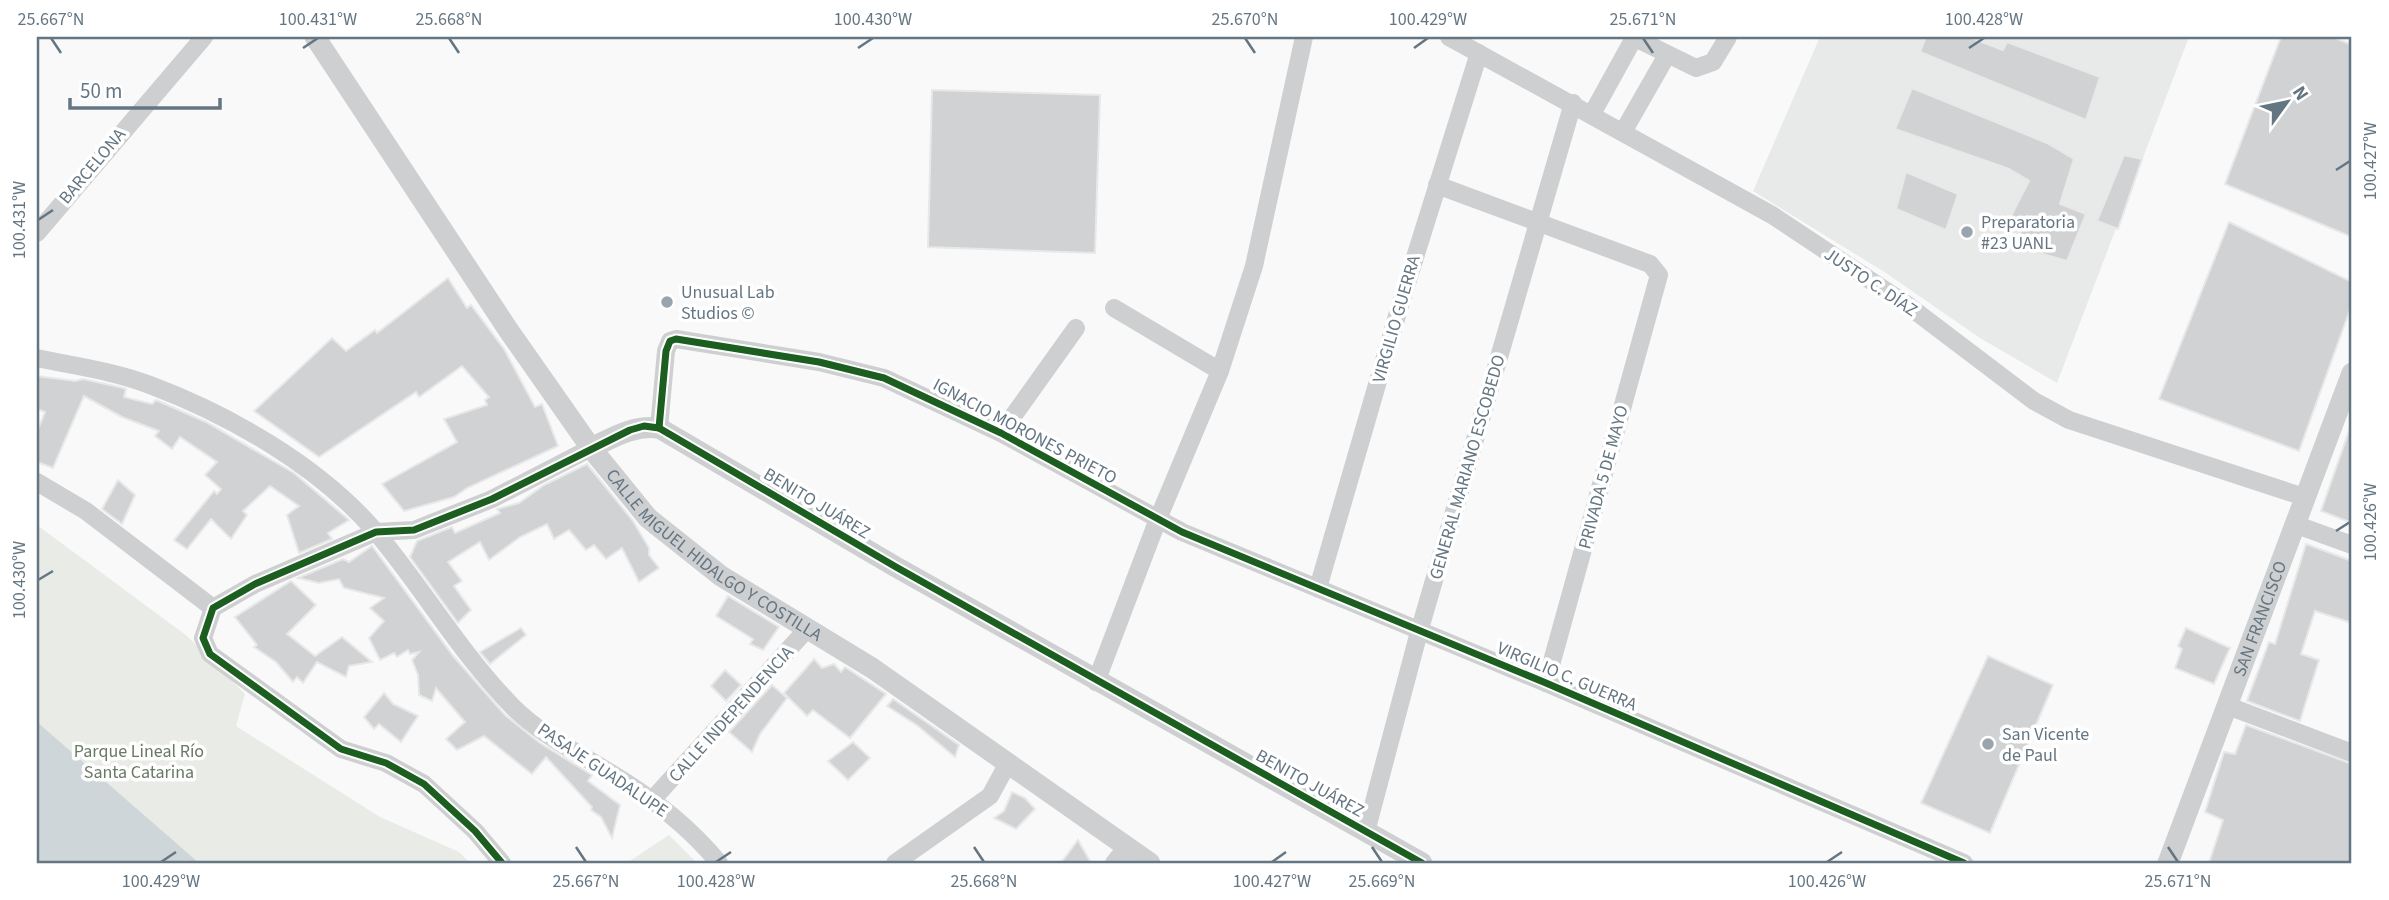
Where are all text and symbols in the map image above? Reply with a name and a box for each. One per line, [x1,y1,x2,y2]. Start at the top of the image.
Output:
text: 25.667°N [18,7,84,32]
text: 100.431°W [279,7,357,32]
text: 25.668°N [416,7,482,32]
text: 100.430°W [834,7,912,32]
text: 25.670°N [1212,7,1278,32]
text: 100.429°W [1389,7,1467,32]
text: 25.671°N [1610,7,1676,32]
text: 100.428°W [1945,7,2023,32]
scale bar [70,66,220,110]
north arrow [2252,66,2322,136]
text: 50 m [80,76,122,106]
text: N [2285,81,2315,106]
text: 100.427°W [2358,122,2383,200]
street label: BARCELONA [53,123,132,210]
text: 100.431°W [7,181,32,259]
place label: Preparatoria #23 UANL [1981,210,2075,256]
marker: Preparatoria #23 UANL [1959,224,1975,240]
street label: JUSTO C. DÍAZ [1819,242,1922,323]
street label: VIRGILIO GUERRA [1366,252,1427,386]
place label: Unusual Lab Studios © [681,280,775,326]
marker: Unusual Lab Studios © [659,294,675,310]
street label: GENERAL MARIANO ESCOBEDO [1423,352,1512,582]
street label: IGNACIO MORONES PRIETO [928,372,1121,491]
street label: PRIVADA 5 DE MAYO [1572,402,1635,552]
street label: BENITO JUÁREZ [759,462,875,545]
street label: CALLE MIGUEL HIDALGO Y COSTILLA [600,464,827,648]
text: 100.426°W [2358,483,2383,561]
text: 100.430°W [7,541,32,619]
street label: SAN FRANCISCO [2227,557,2293,680]
street label: VIRGILIO C. GUERRA [1493,636,1641,717]
street label: CALLE INDEPENDENCIA [663,640,800,788]
street label: PASAJE GUADALUPE [532,717,673,823]
place label: San Vicente de Paul [2002,722,2089,768]
marker: San Vicente de Paul [1980,736,1996,752]
park label: Parque Lineal Río Santa Catarina [74,739,204,785]
street label: BENITO JUÁREZ [1251,743,1368,824]
text: 100.429°W [122,869,200,894]
text: 25.667°N [553,869,619,894]
text: 100.428°W [677,869,755,894]
text: 25.668°N [951,869,1017,894]
text: 100.427°W [1233,869,1311,894]
text: 25.669°N [1349,869,1415,894]
text: 100.426°W [1788,869,1866,894]
text: 25.671°N [2145,869,2211,894]

